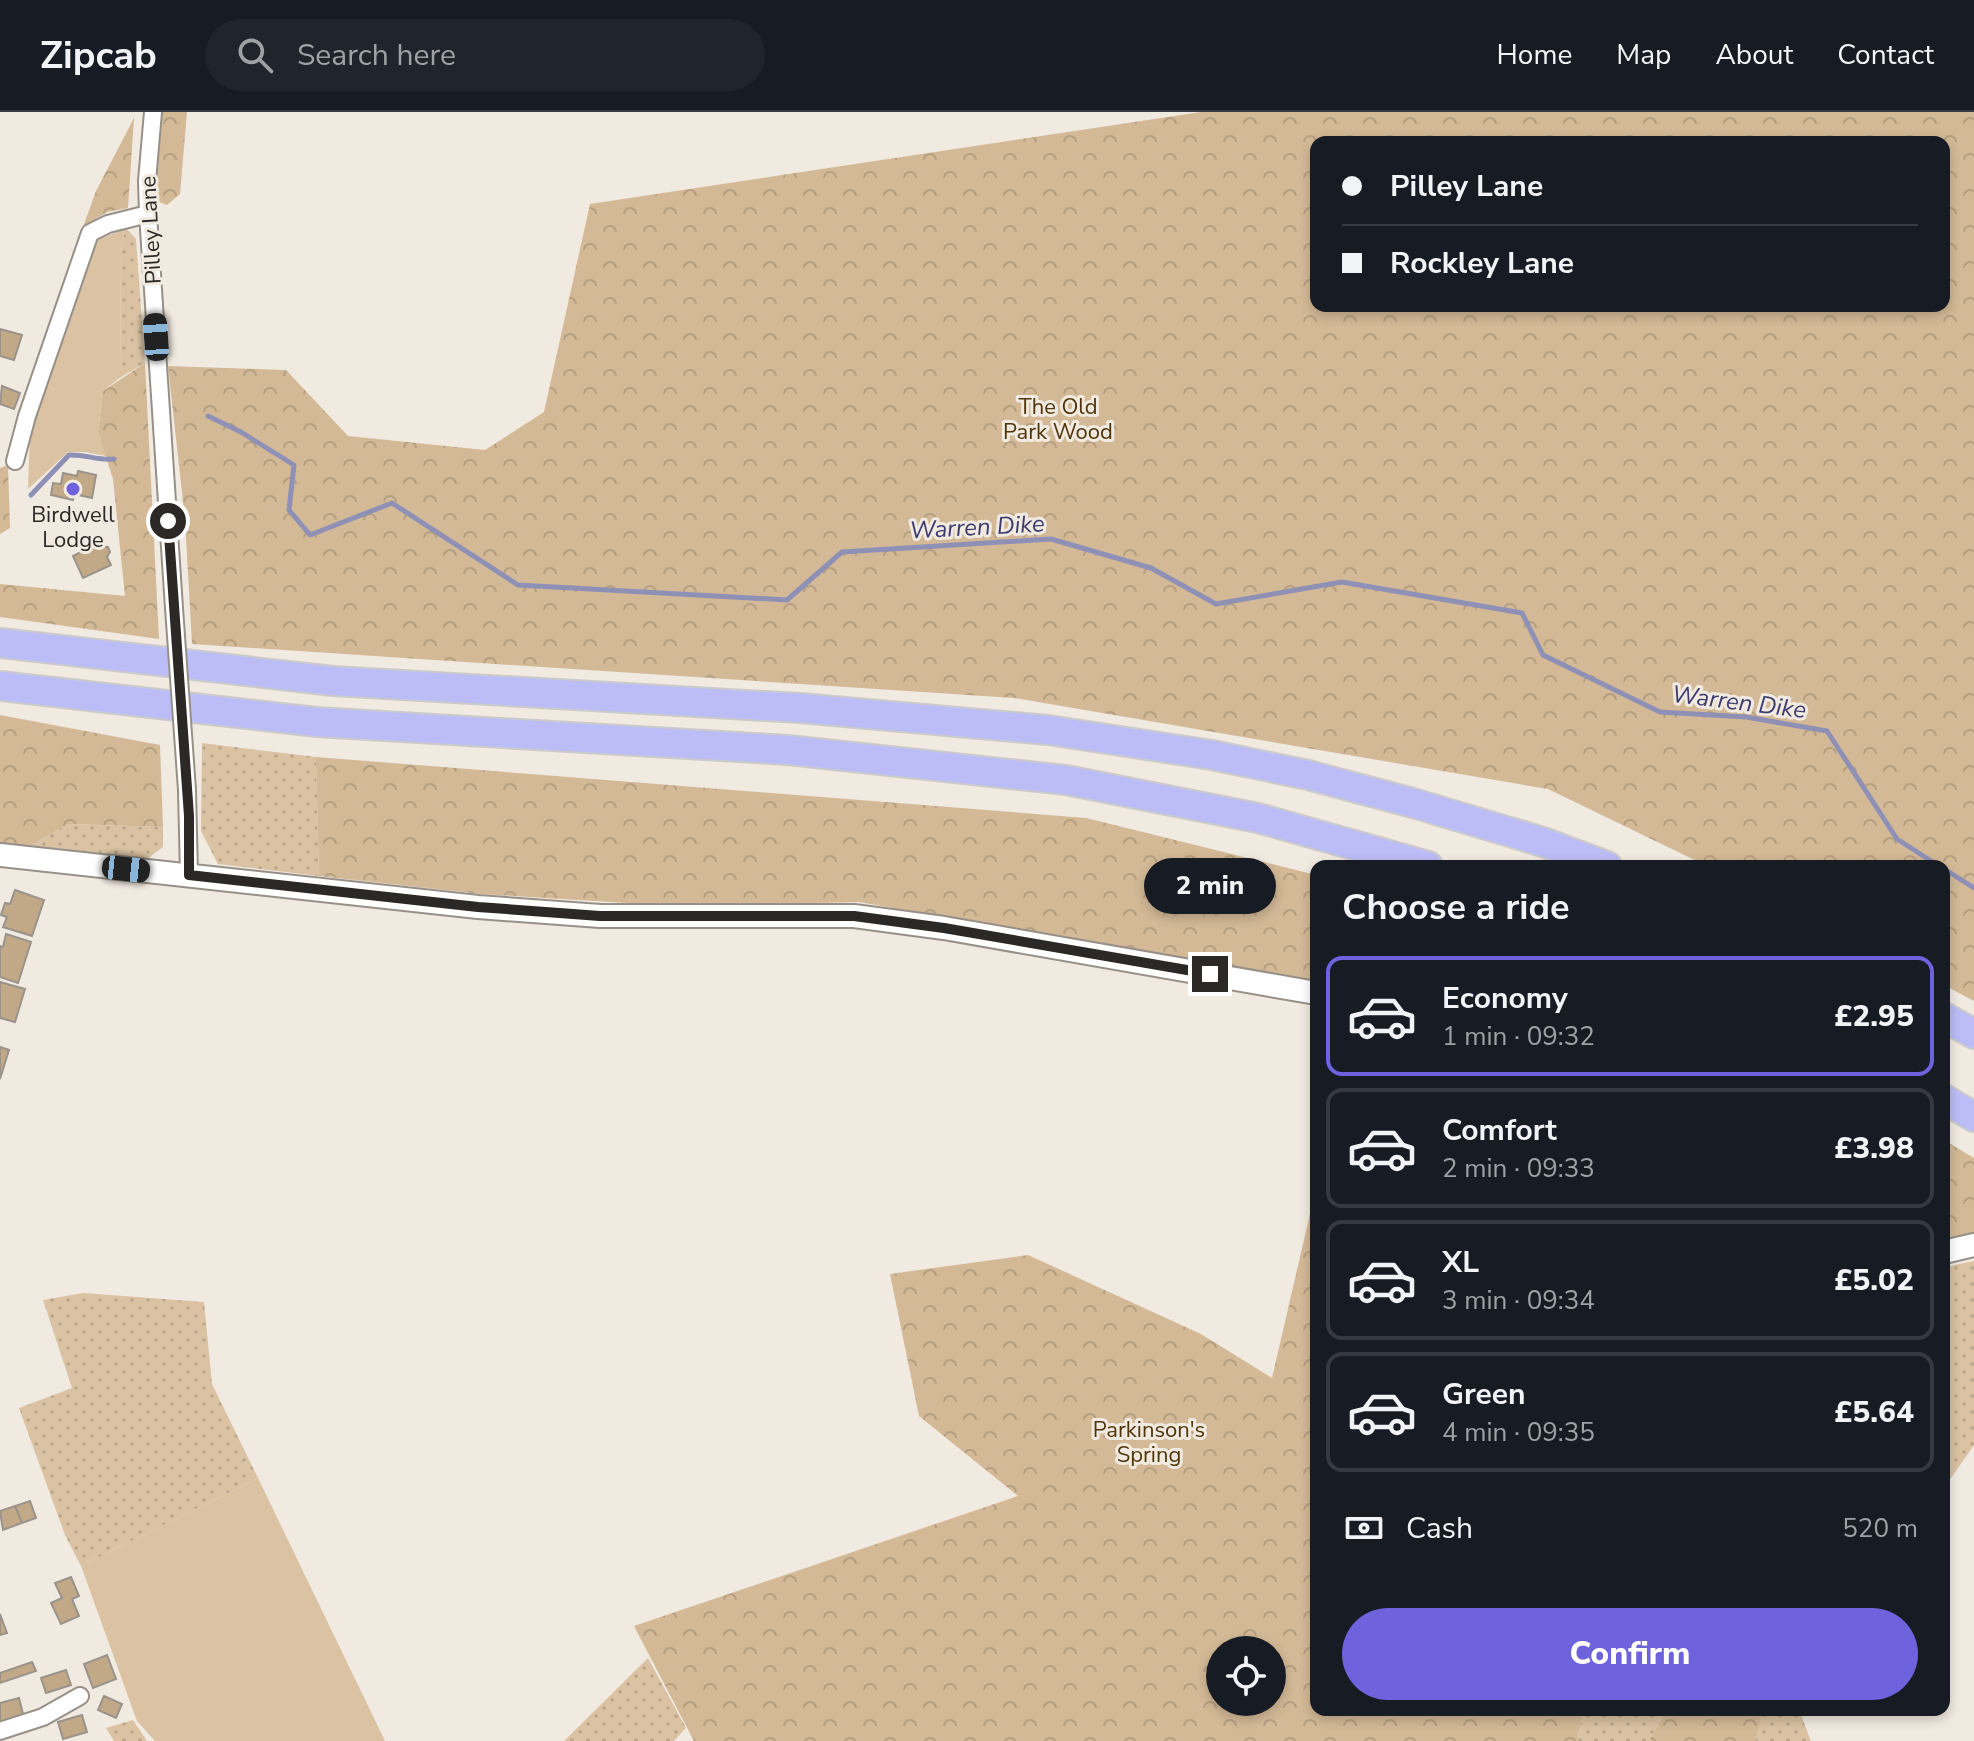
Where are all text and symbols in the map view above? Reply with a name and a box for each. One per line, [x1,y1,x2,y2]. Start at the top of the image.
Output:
search box [205,19,765,91]
text: Zipcab [40,30,157,81]
icon: search [233,33,277,77]
text: Search here [297,35,456,76]
text: Home [1497,36,1572,74]
text: Map [1616,36,1671,74]
text: About [1715,36,1793,74]
text: Contact [1837,36,1934,74]
text: Pilley Lane [1390,166,1543,207]
street label: Pilley Lane [133,175,169,285]
text: Rockley Lane [1390,243,1574,284]
car [142,312,170,362]
park label: The Old Park Wood [1003,392,1113,447]
marker: Birdwell Lodge [64,480,82,498]
place label: Birdwell Lodge [31,500,115,555]
route start [150,503,186,539]
water label: Warren Dike [909,507,1046,547]
water label: Warren Dike [1670,678,1808,726]
car [101,855,151,883]
callout: 2 min [1144,858,1276,914]
text: 2 min [1176,868,1244,903]
text: Choose a ride [1342,883,1570,932]
route end [1192,956,1228,992]
text: Economy [1442,978,1568,1019]
icon: car [1346,980,1418,1052]
text: £2.95 [1834,996,1914,1037]
text: 1 min · 09:32 [1442,1019,1595,1054]
text: Comfort [1442,1110,1557,1151]
icon: car [1346,1112,1418,1184]
text: £3.98 [1834,1128,1914,1169]
text: 2 min · 09:33 [1442,1151,1595,1186]
text: XL [1442,1242,1479,1283]
icon: car [1346,1244,1418,1316]
text: £5.02 [1834,1260,1914,1301]
text: 3 min · 09:34 [1442,1283,1595,1318]
text: Green [1442,1374,1526,1415]
icon: car [1346,1376,1418,1448]
text: £5.64 [1834,1392,1914,1433]
park label: Parkinson's Spring [1093,1415,1205,1470]
text: 4 min · 09:35 [1442,1415,1595,1450]
icon: cash [1342,1506,1386,1550]
text: Cash [1406,1508,1473,1549]
text: 520 m [1842,1511,1918,1546]
button: Confirm [1342,1608,1918,1700]
map controls [1206,1636,1286,1716]
button: locate [1206,1636,1286,1716]

